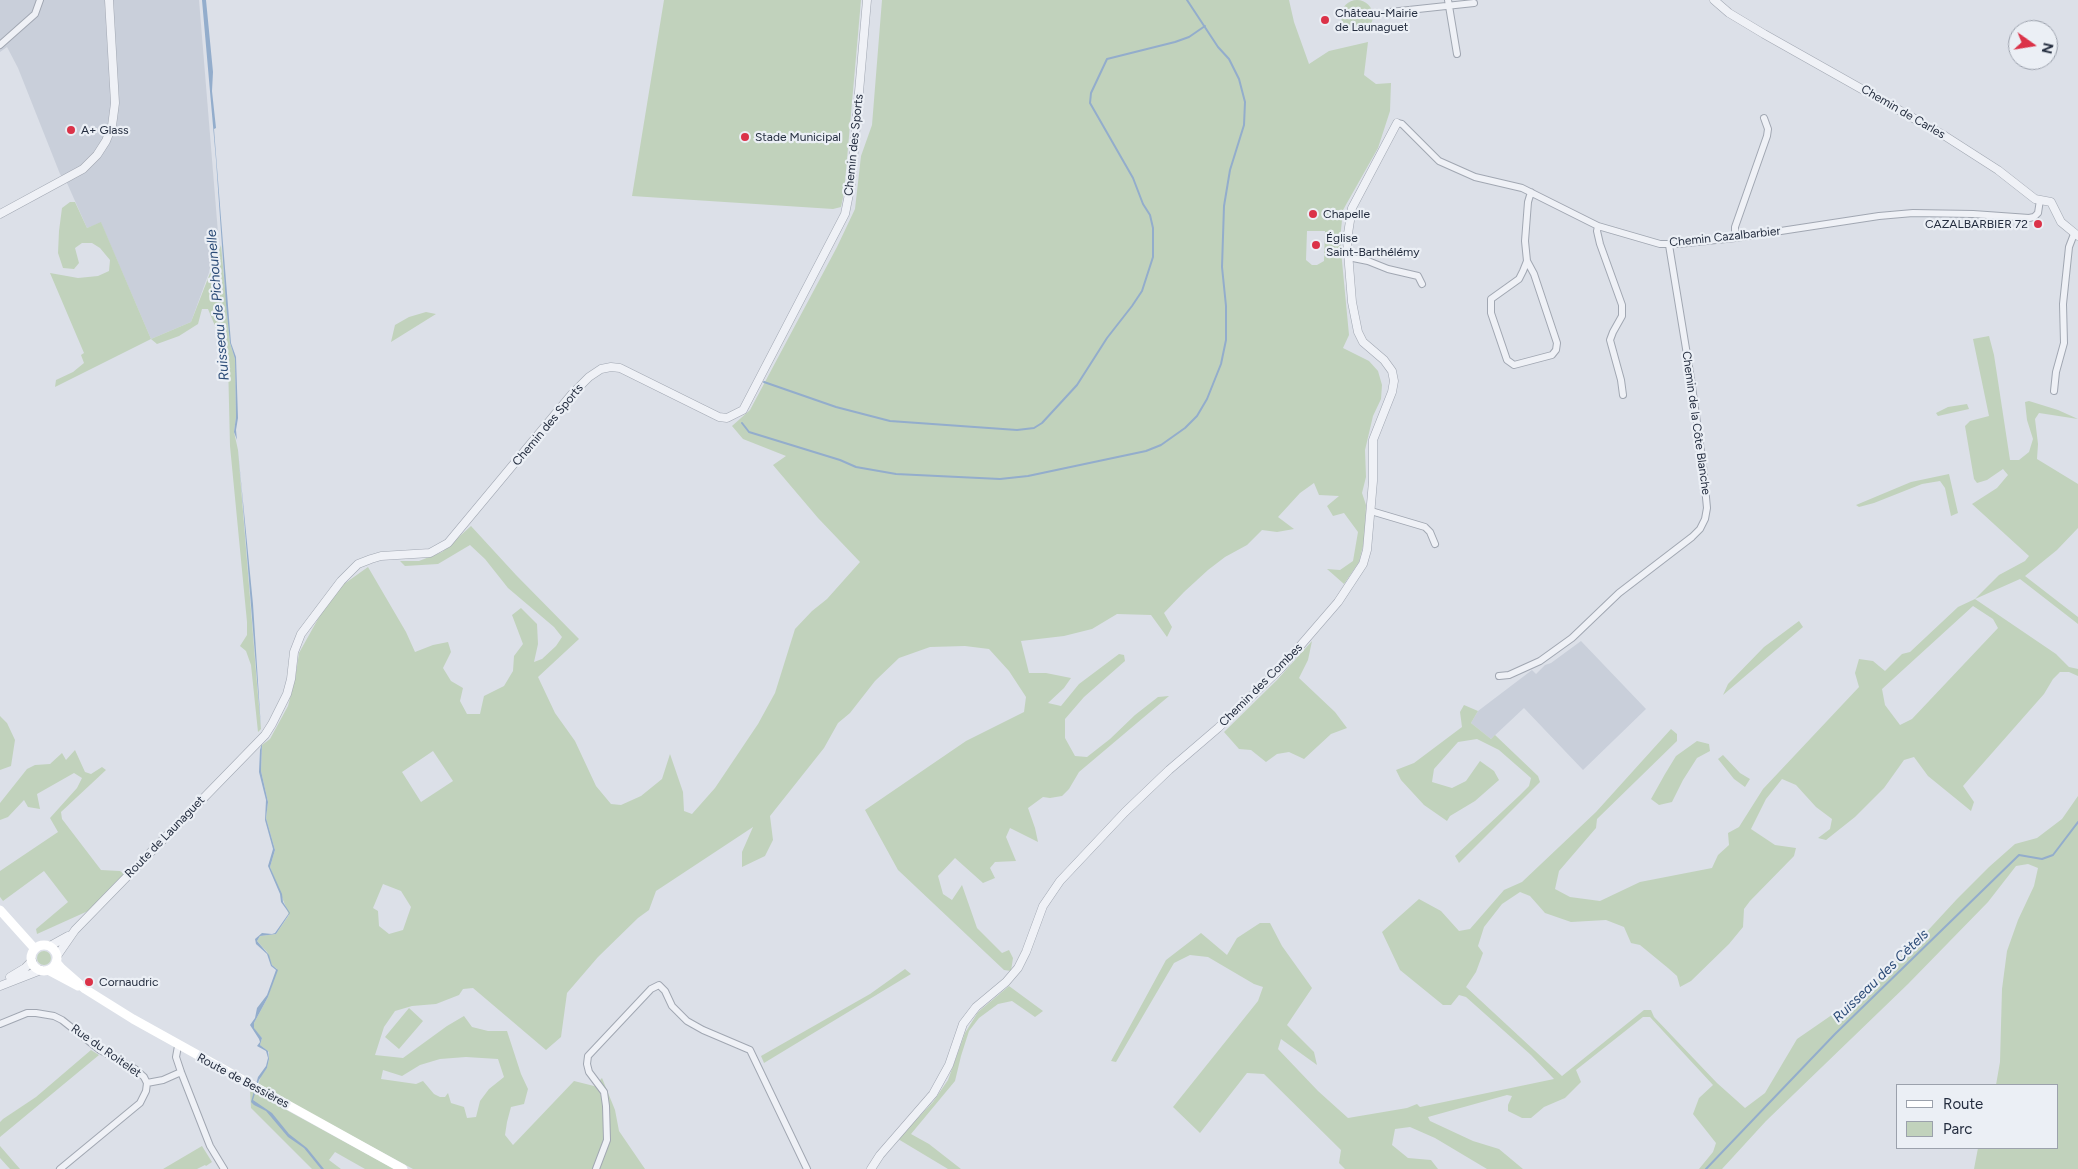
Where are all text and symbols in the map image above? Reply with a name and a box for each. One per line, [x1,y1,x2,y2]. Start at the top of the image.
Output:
place label: Château-Mairie de Launaguet [1335,6,1418,34]
marker: Château-Mairie de Launaguet [1319,14,1331,26]
north arrow [2008,20,2058,70]
text: N [2038,41,2057,55]
street label: Chemin de Carles [1858,82,1948,142]
street label: Chemin des Sports [841,93,867,197]
place label: A+ Glass [81,123,129,137]
marker: A+ Glass [65,124,77,136]
place label: Stade Municipal [755,130,841,144]
marker: Stade Municipal [739,131,751,143]
place label: Chapelle [1323,207,1370,221]
marker: Chapelle [1307,208,1319,220]
place label: CAZALBARBIER 72 [1925,217,2028,231]
marker: CAZALBARBIER 72 [2032,218,2044,230]
street label: Chemin Cazalbarbier [1669,224,1781,250]
water label: Ruisseau de Pichounelle [203,229,233,381]
place label: Église Saint-Barthélémy [1326,231,1419,259]
marker: Église Saint-Barthélémy [1310,239,1322,251]
street label: Chemin de la Côte Blanche [1679,350,1713,496]
street label: Chemin des Sports [510,381,586,469]
street label: Chemin des Combes [1216,640,1306,730]
street label: Route de Launaguet [122,793,208,881]
water label: Ruisseau des Cètels [1830,926,1932,1026]
place label: Cornaudric [99,975,159,989]
marker: Cornaudric [83,976,95,988]
street label: Rue du Roitelet [68,1021,144,1081]
street label: Route de Bessières [194,1051,292,1111]
legend [1896,1084,2058,1149]
text: Route [1943,1095,1983,1113]
text: Parc [1943,1120,1972,1138]

